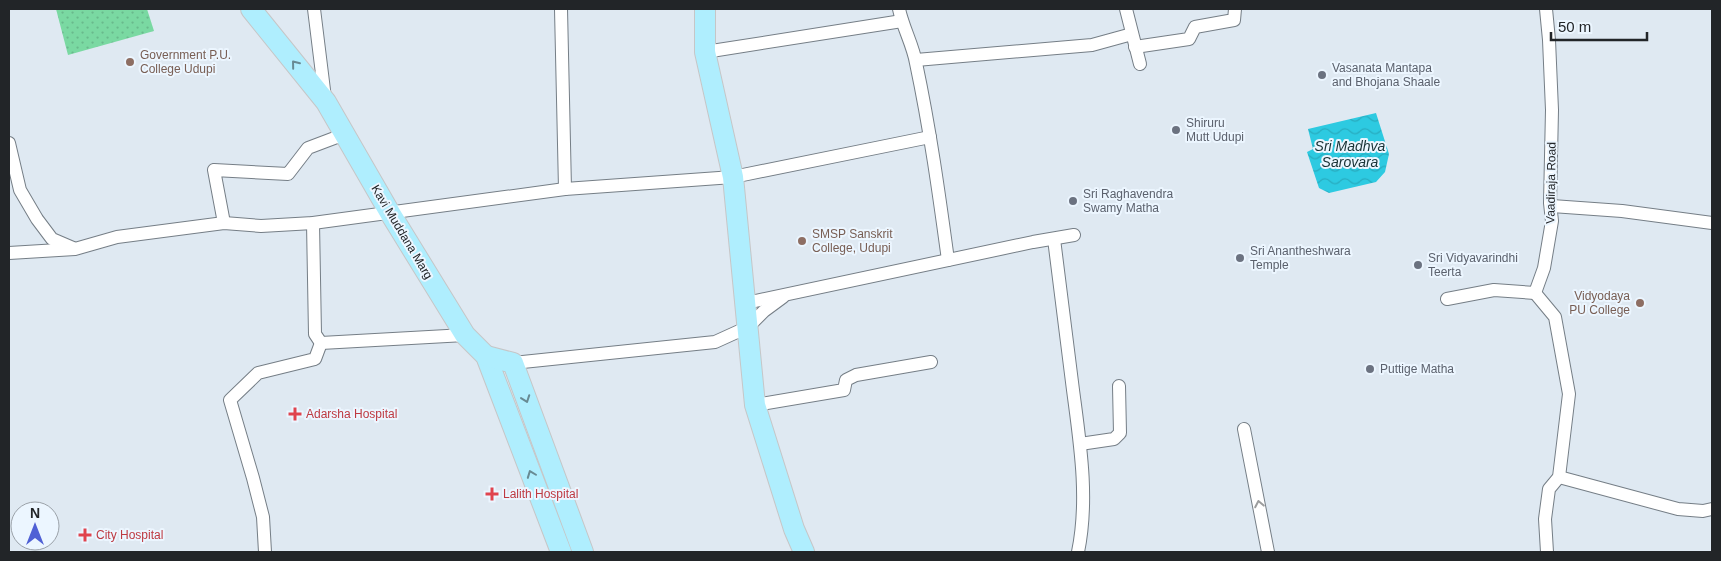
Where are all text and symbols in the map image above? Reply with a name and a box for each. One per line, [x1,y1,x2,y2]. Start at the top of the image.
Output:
scale bar [1551,10,1647,42]
text: 50 m [1558,18,1591,35]
place label: Government P.U. College Udupi [140,48,231,76]
marker: Government P.U. College Udupi [124,56,136,68]
one-way arrow [293,61,301,70]
place label: Vasanata Mantapa and Bhojana Shaale [1332,61,1440,89]
marker: Vasanata Mantapa and Bhojana Shaale [1316,69,1328,81]
place label: Shiruru Mutt Udupi [1186,116,1244,144]
marker: Shiruru Mutt Udupi [1170,124,1182,136]
water label: Sri Madhva Sarovara [1315,138,1386,170]
street label: Vaadiraja Road [1543,142,1559,224]
street label: Kavi Muddana Marg [368,182,436,282]
place label: Sri Raghavendra Swamy Matha [1083,187,1173,215]
marker: Sri Raghavendra Swamy Matha [1067,195,1079,207]
place label: SMSP Sanskrit College, Udupi [812,227,893,255]
marker: SMSP Sanskrit College, Udupi [796,235,808,247]
place label: Sri Anantheshwara Temple [1250,244,1351,272]
place label: Sri Vidyavarindhi Teerta [1428,251,1518,279]
marker: Sri Anantheshwara Temple [1234,252,1246,264]
marker: Sri Vidyavarindhi Teerta [1412,259,1424,271]
place label: Vidyodaya PU College [1569,289,1630,317]
marker: Vidyodaya PU College [1634,297,1646,309]
place label: Puttige Matha [1380,362,1454,376]
marker: Puttige Matha [1364,363,1376,375]
one-way arrow [520,395,530,403]
marker: Adarsha Hospital [288,407,302,421]
place label: Adarsha Hospital [306,407,397,421]
one-way arrow [527,470,537,479]
marker: Lalith Hospital [485,487,499,501]
place label: Lalith Hospital [503,487,578,501]
one-way arrow [1254,500,1265,509]
north arrow [10,501,60,551]
text: N [30,505,40,521]
marker: City Hospital [78,528,92,542]
place label: City Hospital [96,528,163,542]

